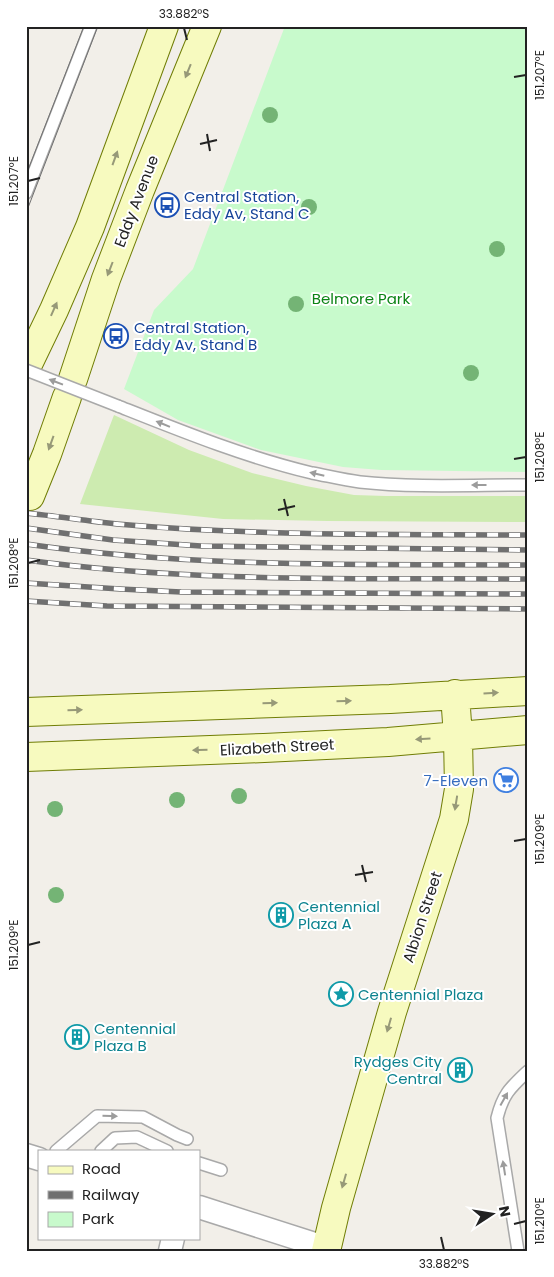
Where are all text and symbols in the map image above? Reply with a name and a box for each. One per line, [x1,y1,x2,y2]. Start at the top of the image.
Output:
text: 33.882°S [159,5,209,22]
text: 151.207°E [531,50,548,100]
one-way arrow [184,64,191,79]
one-way arrow [111,150,119,165]
street label: Eddy Avenue [109,152,163,250]
text: 151.207°E [5,156,22,206]
place label: Central Station, Eddy Av, Stand C [184,186,310,224]
bus stop icon: Central Station, Eddy Av, Stand C [154,192,180,218]
one-way arrow [106,261,113,276]
park label: Belmore Park [312,288,410,309]
one-way arrow [50,302,58,316]
place label: Central Station, Eddy Av, Stand B [134,317,257,355]
bus stop icon: Central Station, Eddy Av, Stand B [103,323,129,349]
one-way arrow [48,378,63,386]
one-way arrow [155,420,170,428]
text: 151.208°E [531,432,548,482]
one-way arrow [47,435,54,450]
one-way arrow [310,470,325,478]
one-way arrow [471,481,487,489]
text: 151.208°E [5,538,22,588]
one-way arrow [483,688,499,696]
one-way arrow [336,696,352,704]
one-way arrow [262,699,278,707]
one-way arrow [67,706,83,714]
street label: Elizabeth Street [219,734,335,760]
one-way arrow [415,736,431,744]
one-way arrow [191,747,207,755]
supermarket icon: 7-Eleven [493,767,519,793]
place label: 7-Eleven [424,770,488,791]
one-way arrow [452,795,460,811]
text: 151.209°E [531,814,548,864]
street label: Albion Street [397,869,447,965]
place label: Centennial Plaza A [298,896,380,934]
building icon: Centennial Plaza A [268,902,294,928]
text: 151.209°E [5,920,22,970]
place icon: Centennial Plaza [328,981,354,1007]
place label: Centennial Plaza [358,984,483,1005]
one-way arrow [384,1017,392,1032]
place label: Centennial Plaza B [94,1018,176,1056]
building icon: Centennial Plaza B [64,1024,90,1050]
place label: Rydges City Central [354,1051,443,1089]
building icon: Rydges City Central [447,1057,473,1083]
one-way arrow [500,1091,508,1106]
one-way arrow [102,1113,118,1121]
legend [38,1150,200,1240]
text: Road [82,1158,121,1179]
one-way arrow [500,1160,508,1176]
one-way arrow [340,1174,348,1189]
text: Railway [82,1184,140,1205]
north arrow [466,1190,516,1240]
text: 151.210°E [531,1197,548,1245]
text: N [494,1204,516,1219]
text: Park [82,1208,114,1229]
text: 33.882°S [419,1255,469,1272]

